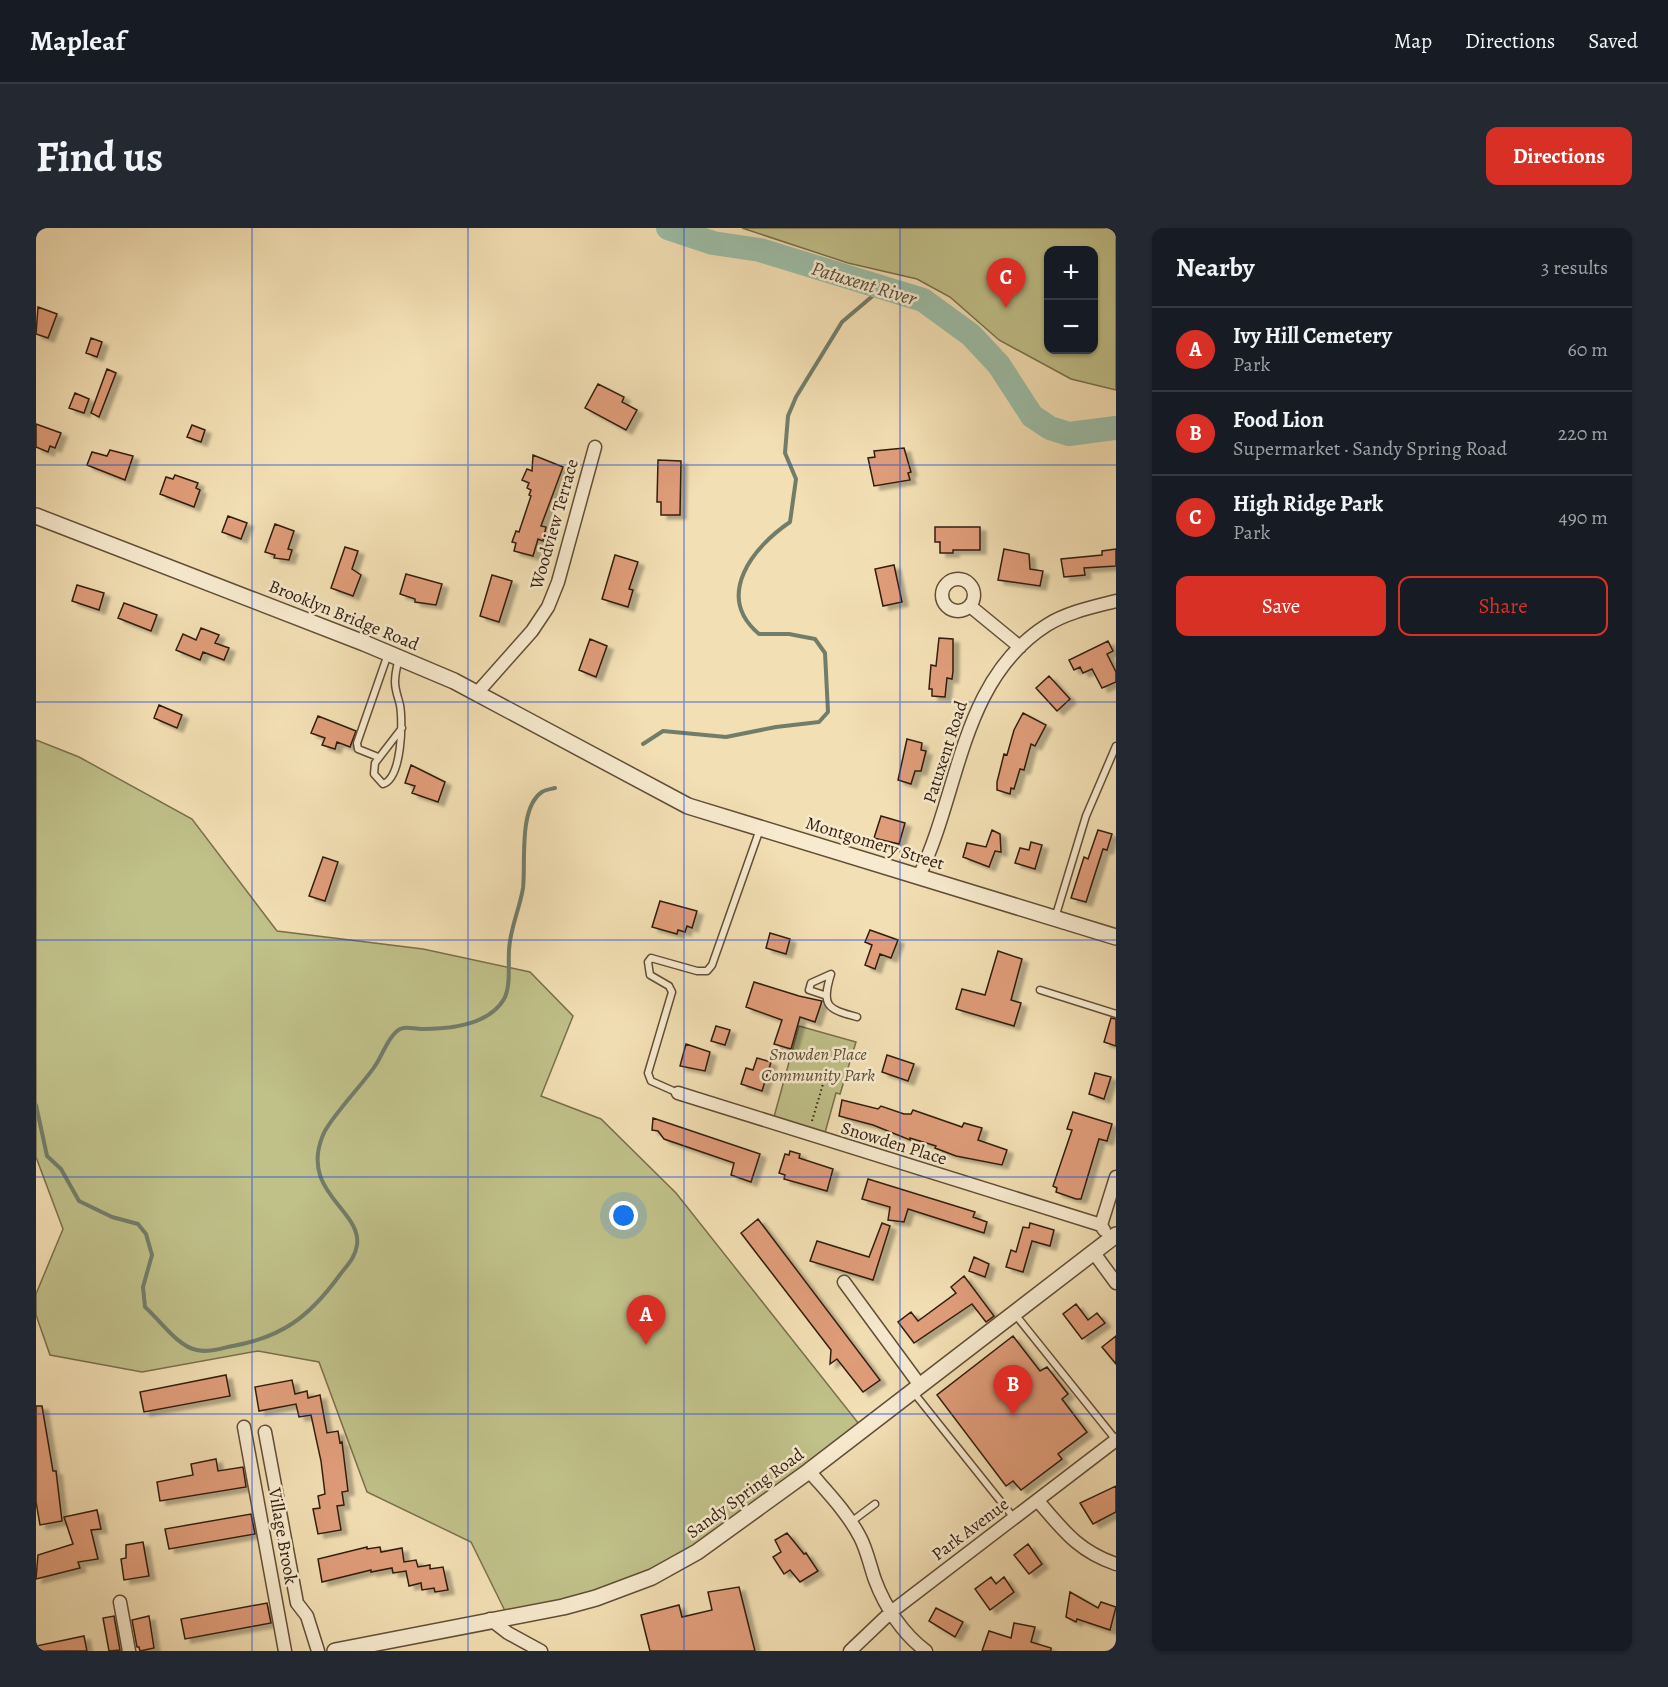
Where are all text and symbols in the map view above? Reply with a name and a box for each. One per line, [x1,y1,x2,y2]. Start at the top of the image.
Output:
text: Mapleaf [30,22,125,60]
text: Map [1394,27,1432,55]
text: Directions [1465,27,1555,55]
text: Saved [1588,27,1638,55]
button: Directions [1486,127,1632,185]
text: Find us [36,128,163,185]
map controls [1044,246,1098,354]
button: + [1044,246,1098,300]
text: Nearby [1176,250,1255,285]
text: 3 results [1541,254,1608,281]
water label: Patuxent River [808,255,921,313]
pin: C [986,259,1026,308]
button: − [1044,300,1098,354]
text: Ivy Hill Cemetery [1233,321,1392,351]
text: A [1189,336,1202,363]
text: 60 m [1568,336,1608,363]
text: Park [1233,351,1271,378]
text: Food Lion [1233,405,1324,435]
text: B [1189,420,1202,447]
text: 220 m [1558,420,1608,447]
text: Supermarket · Sandy Spring Road [1233,435,1507,462]
street label: Woodview Terrace [524,456,584,593]
text: High Ridge Park [1233,489,1383,519]
text: C [1189,504,1202,531]
text: 490 m [1559,504,1608,531]
text: Park [1233,519,1271,546]
street label: Brooklyn Bridge Road [265,574,423,656]
button: Save [1176,576,1386,636]
button: Share [1398,576,1608,636]
street label: Patuxent Road [917,697,973,806]
street label: Montgomery Street [803,811,947,875]
park label: Snowden Place Community Park [761,1042,875,1087]
street label: Snowden Place [838,1116,950,1170]
your location [609,1201,638,1230]
pin: A [626,1296,666,1345]
pin: B [994,1366,1032,1415]
street label: Sandy Spring Road [681,1442,809,1544]
street label: Village Brook [263,1485,303,1586]
street label: Park Avenue [926,1492,1014,1566]

